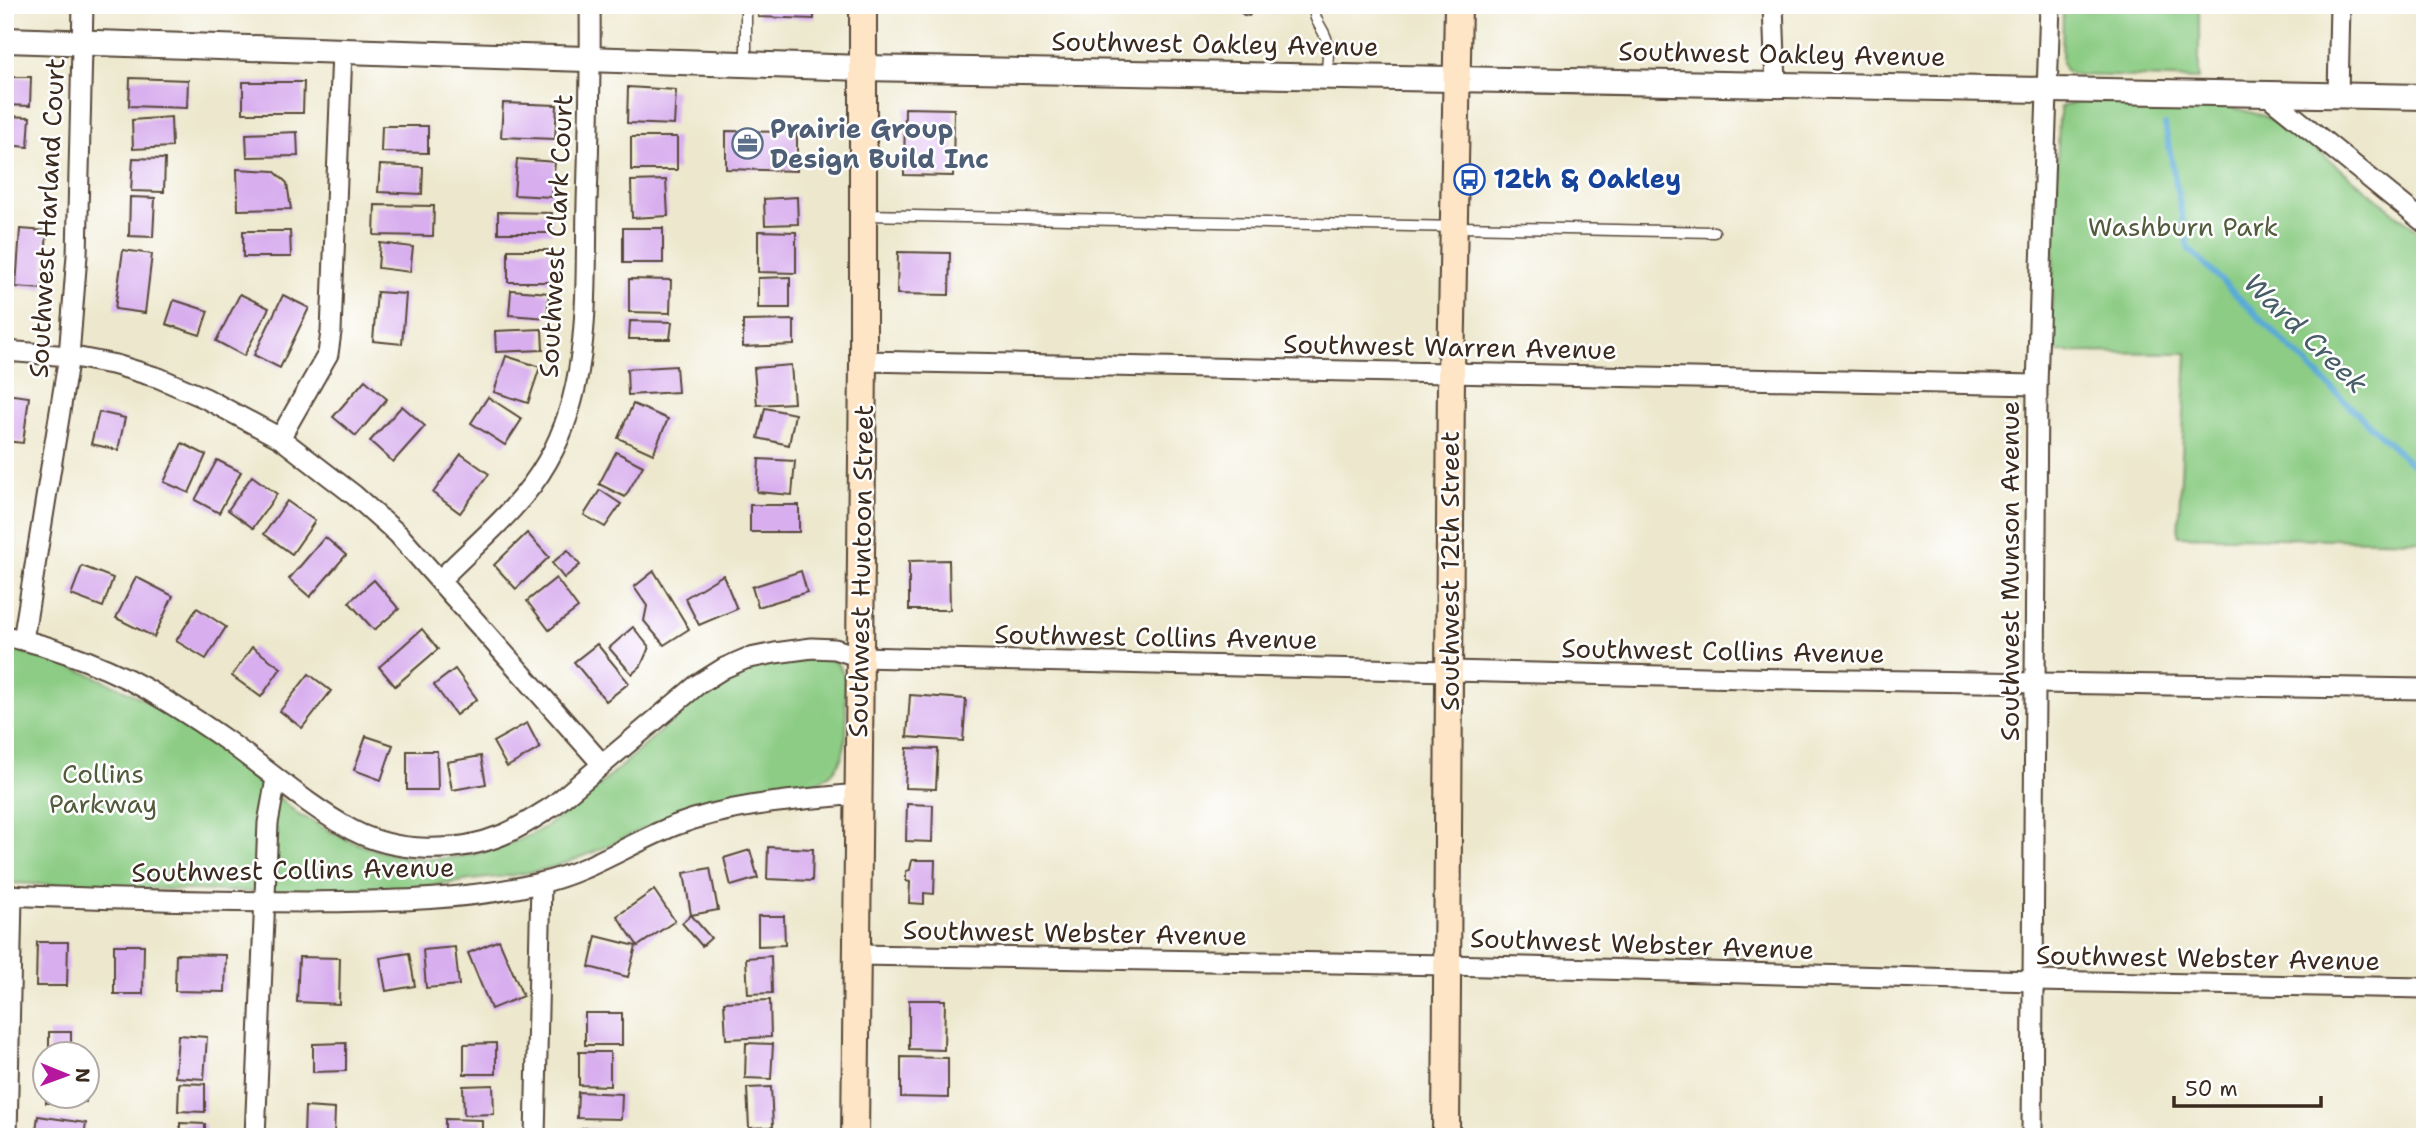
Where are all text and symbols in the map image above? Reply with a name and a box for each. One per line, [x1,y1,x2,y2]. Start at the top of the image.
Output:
street label: Southwest Oakley Avenue [1051,23,1379,64]
street label: Southwest Oakley Avenue [1618,33,1946,74]
street label: Southwest Harland Court [21,57,72,379]
street label: Southwest Clark Court [531,93,580,379]
place label: Prairie Group Design Build Inc [770,111,989,176]
office icon: Prairie Group Design Build Inc [730,127,764,161]
place label: 12th & Oakley [1493,161,1681,196]
bus stop icon: 12th & Oakley [1453,162,1487,196]
park label: Washburn Park [2088,209,2278,244]
water label: Ward Creek [2236,264,2376,402]
street label: Southwest Warren Avenue [1283,326,1617,367]
street label: Southwest Munson Avenue [1992,401,2027,741]
street label: Southwest Huntoon Street [840,404,881,738]
street label: Southwest 12th Street [1432,431,1467,711]
street label: Southwest Collins Avenue [994,616,1318,657]
street label: Southwest Collins Avenue [1561,630,1885,671]
park label: Collins Parkway [49,756,157,821]
street label: Southwest Collins Avenue [131,849,455,890]
street label: Southwest Webster Avenue [903,912,1247,953]
street label: Southwest Webster Avenue [1469,920,1815,967]
street label: Southwest Webster Avenue [2036,937,2380,978]
north arrow [32,1040,102,1110]
scale bar [2174,1065,2322,1109]
text: N [70,1068,95,1083]
text: 50 m [2185,1075,2238,1103]

